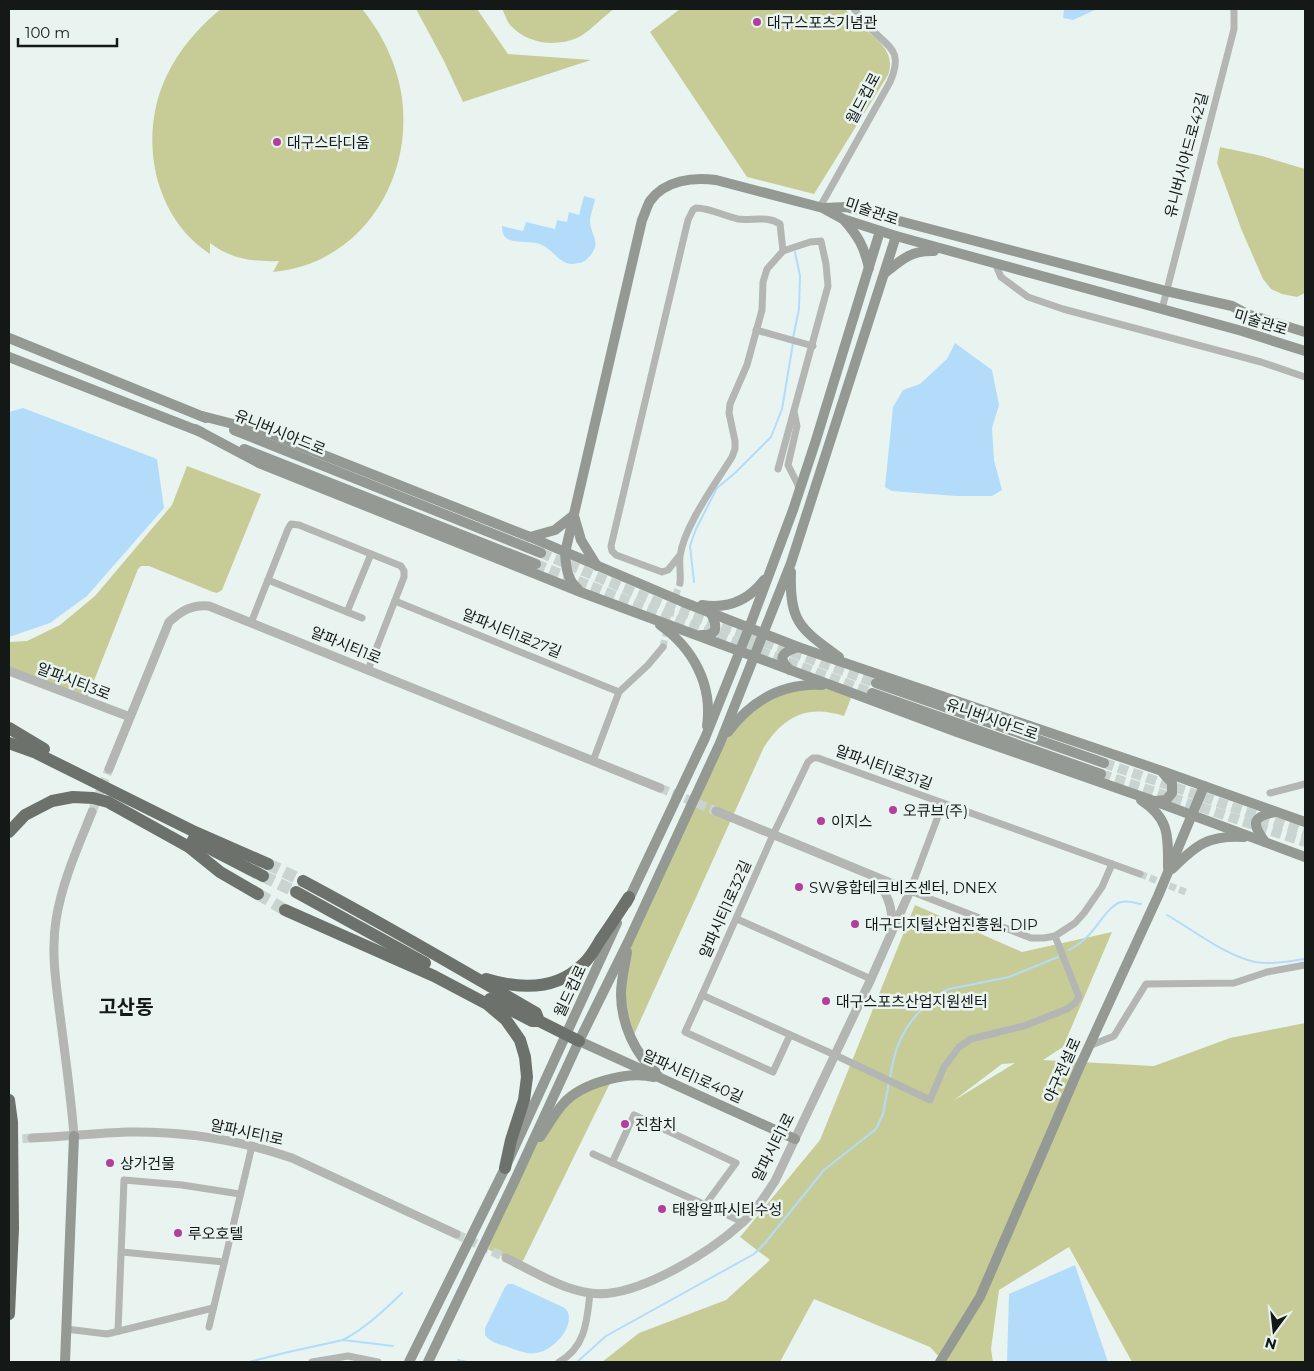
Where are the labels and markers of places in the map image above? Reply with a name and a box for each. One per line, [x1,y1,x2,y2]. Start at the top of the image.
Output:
place label: 대구스포츠기념관 [767,13,878,32]
marker: 대구스포츠기념관 [751,16,763,28]
place label: 대구스타디움 [287,133,370,152]
marker: 대구스타디움 [271,136,283,148]
place label: 오큐브(주) [903,801,968,820]
marker: 오큐브(주) [887,804,899,816]
place label: 이지스 [831,812,873,831]
marker: 이지스 [815,815,827,827]
place label: SW융합테크비즈센터, DNEX [809,878,997,897]
marker: SW융합테크비즈센터, DNEX [793,881,805,893]
place label: 대구디지털산업진흥원, DIP [865,915,1038,934]
marker: 대구디지털산업진흥원, DIP [849,918,861,930]
place label: 대구스포츠산업지원센터 [836,992,988,1011]
marker: 대구스포츠산업지원센터 [820,995,832,1007]
place label: 진참치 [635,1115,676,1134]
marker: 진참치 [619,1118,631,1130]
place label: 상가건물 [120,1154,175,1173]
marker: 상가건물 [104,1157,116,1169]
place label: 태왕알파시티수성 [672,1200,782,1219]
marker: 태왕알파시티수성 [656,1203,668,1215]
place label: 루오호텔 [188,1224,243,1243]
marker: 루오호텔 [172,1227,184,1239]

